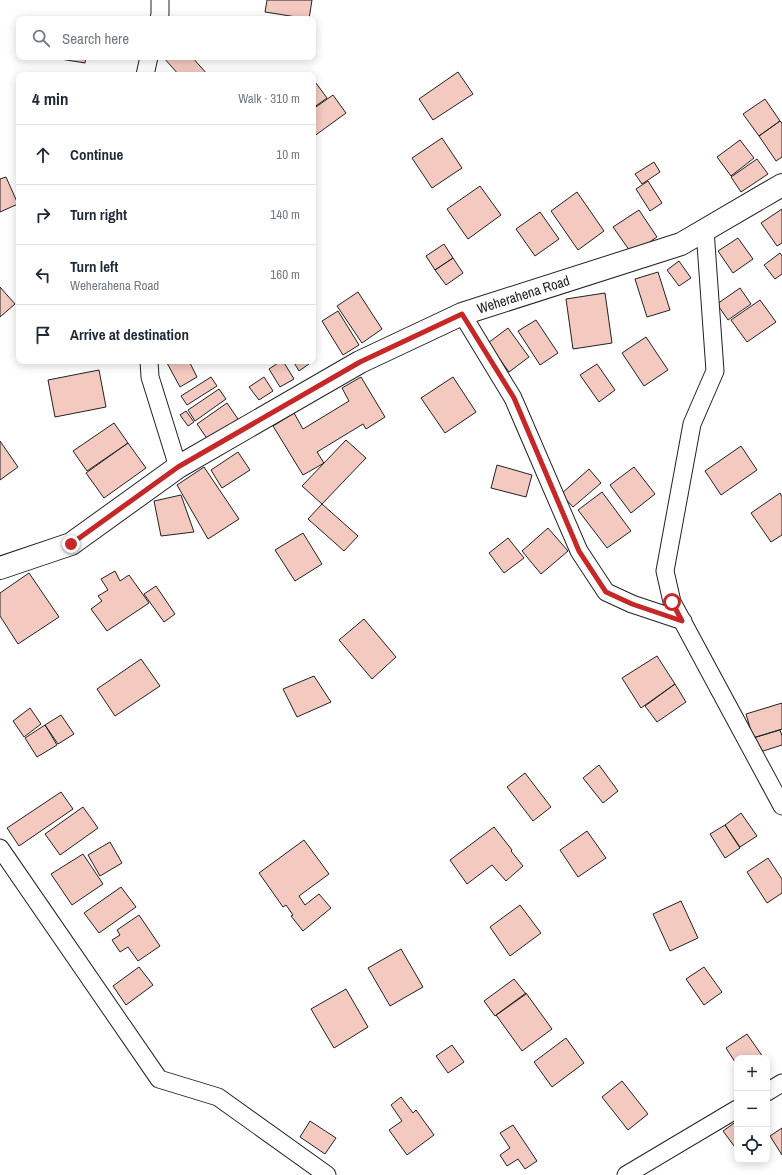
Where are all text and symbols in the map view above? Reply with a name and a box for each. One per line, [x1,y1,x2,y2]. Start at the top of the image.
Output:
search box [16,16,316,60]
icon: search [30,27,52,49]
text: Search here [62,28,129,49]
text: 4 min [32,87,68,110]
text: Walk · 310 m [238,90,300,107]
icon: ahead [32,144,54,166]
text: Continue [70,144,123,165]
text: 10 m [276,146,300,163]
icon: right [32,204,54,226]
text: Turn right [70,204,127,225]
text: 140 m [270,206,300,223]
text: Turn left [70,256,118,277]
icon: left [32,264,54,286]
text: 160 m [270,266,300,283]
street label: Weherahena Road [475,271,572,318]
text: Weherahena Road [70,277,159,294]
icon: arrive [32,324,54,346]
text: Arrive at destination [70,324,189,345]
route end [62,535,80,553]
route start [663,593,681,611]
map controls [734,1055,770,1163]
button: + [734,1055,770,1091]
button: − [734,1091,770,1127]
button: locate [734,1127,770,1163]

